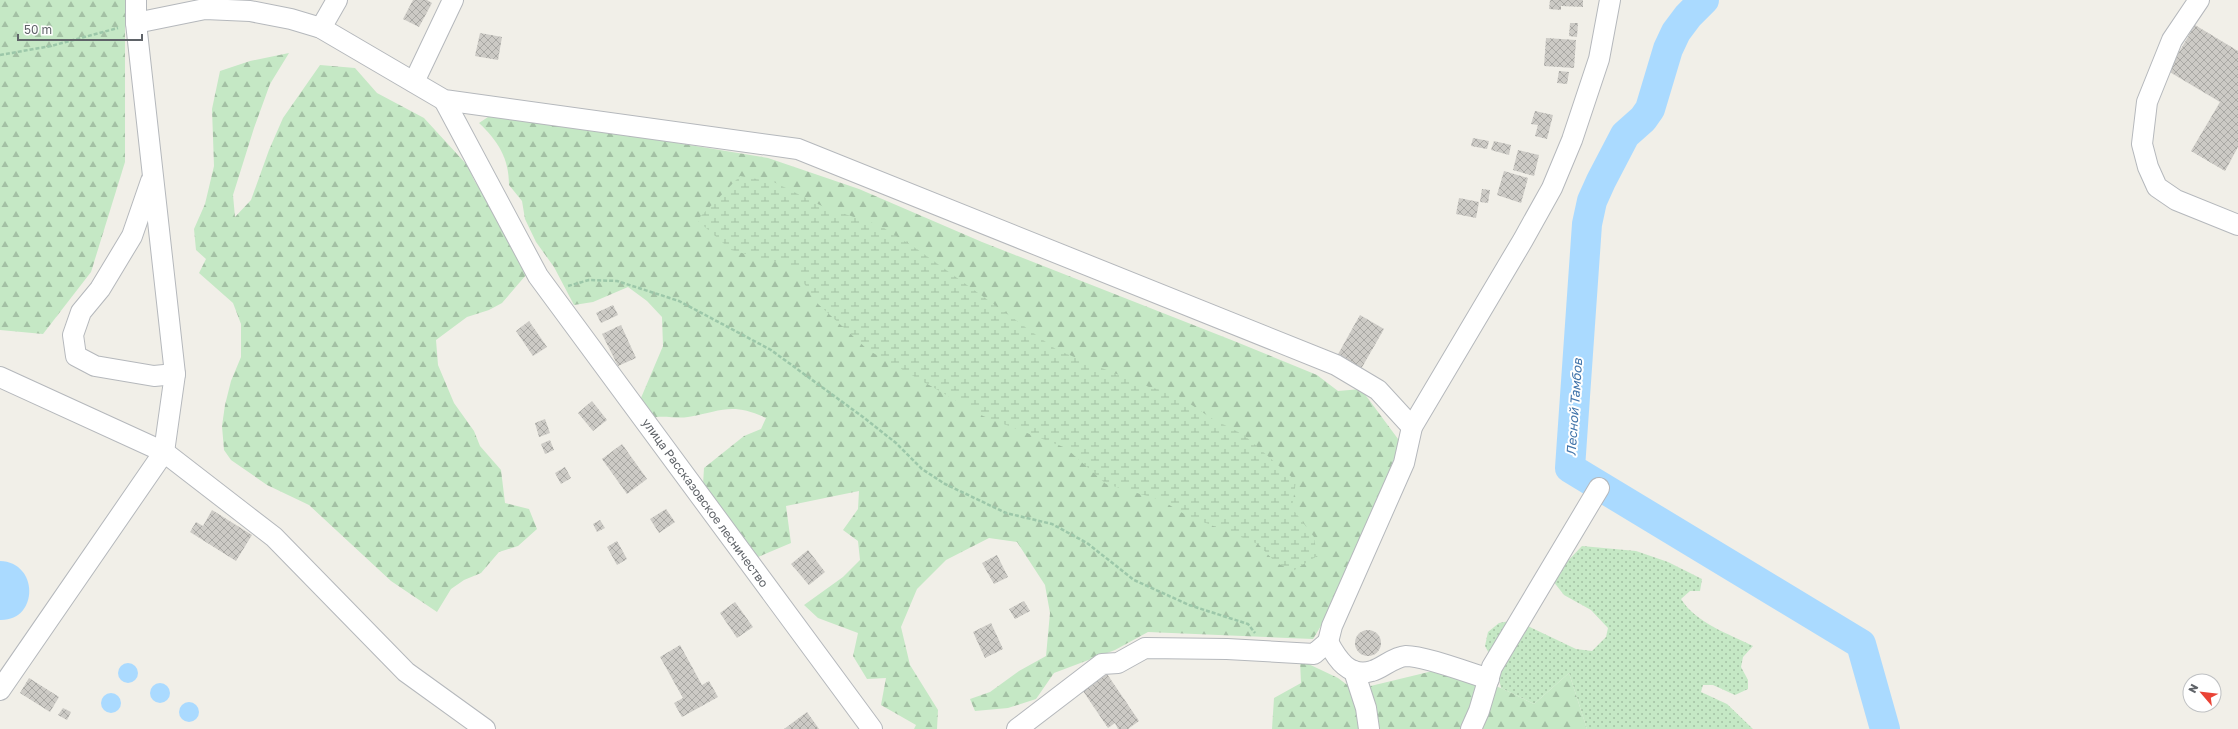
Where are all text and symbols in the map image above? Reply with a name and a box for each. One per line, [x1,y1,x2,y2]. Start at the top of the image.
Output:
scale bar [18,16,142,42]
text: 50 m [24,22,52,37]
water label: Лесной Тамбов [1563,357,1585,456]
street label: улица Рассказовское лесничество [639,415,772,590]
north arrow [2182,673,2222,713]
text: N [2185,681,2200,695]

